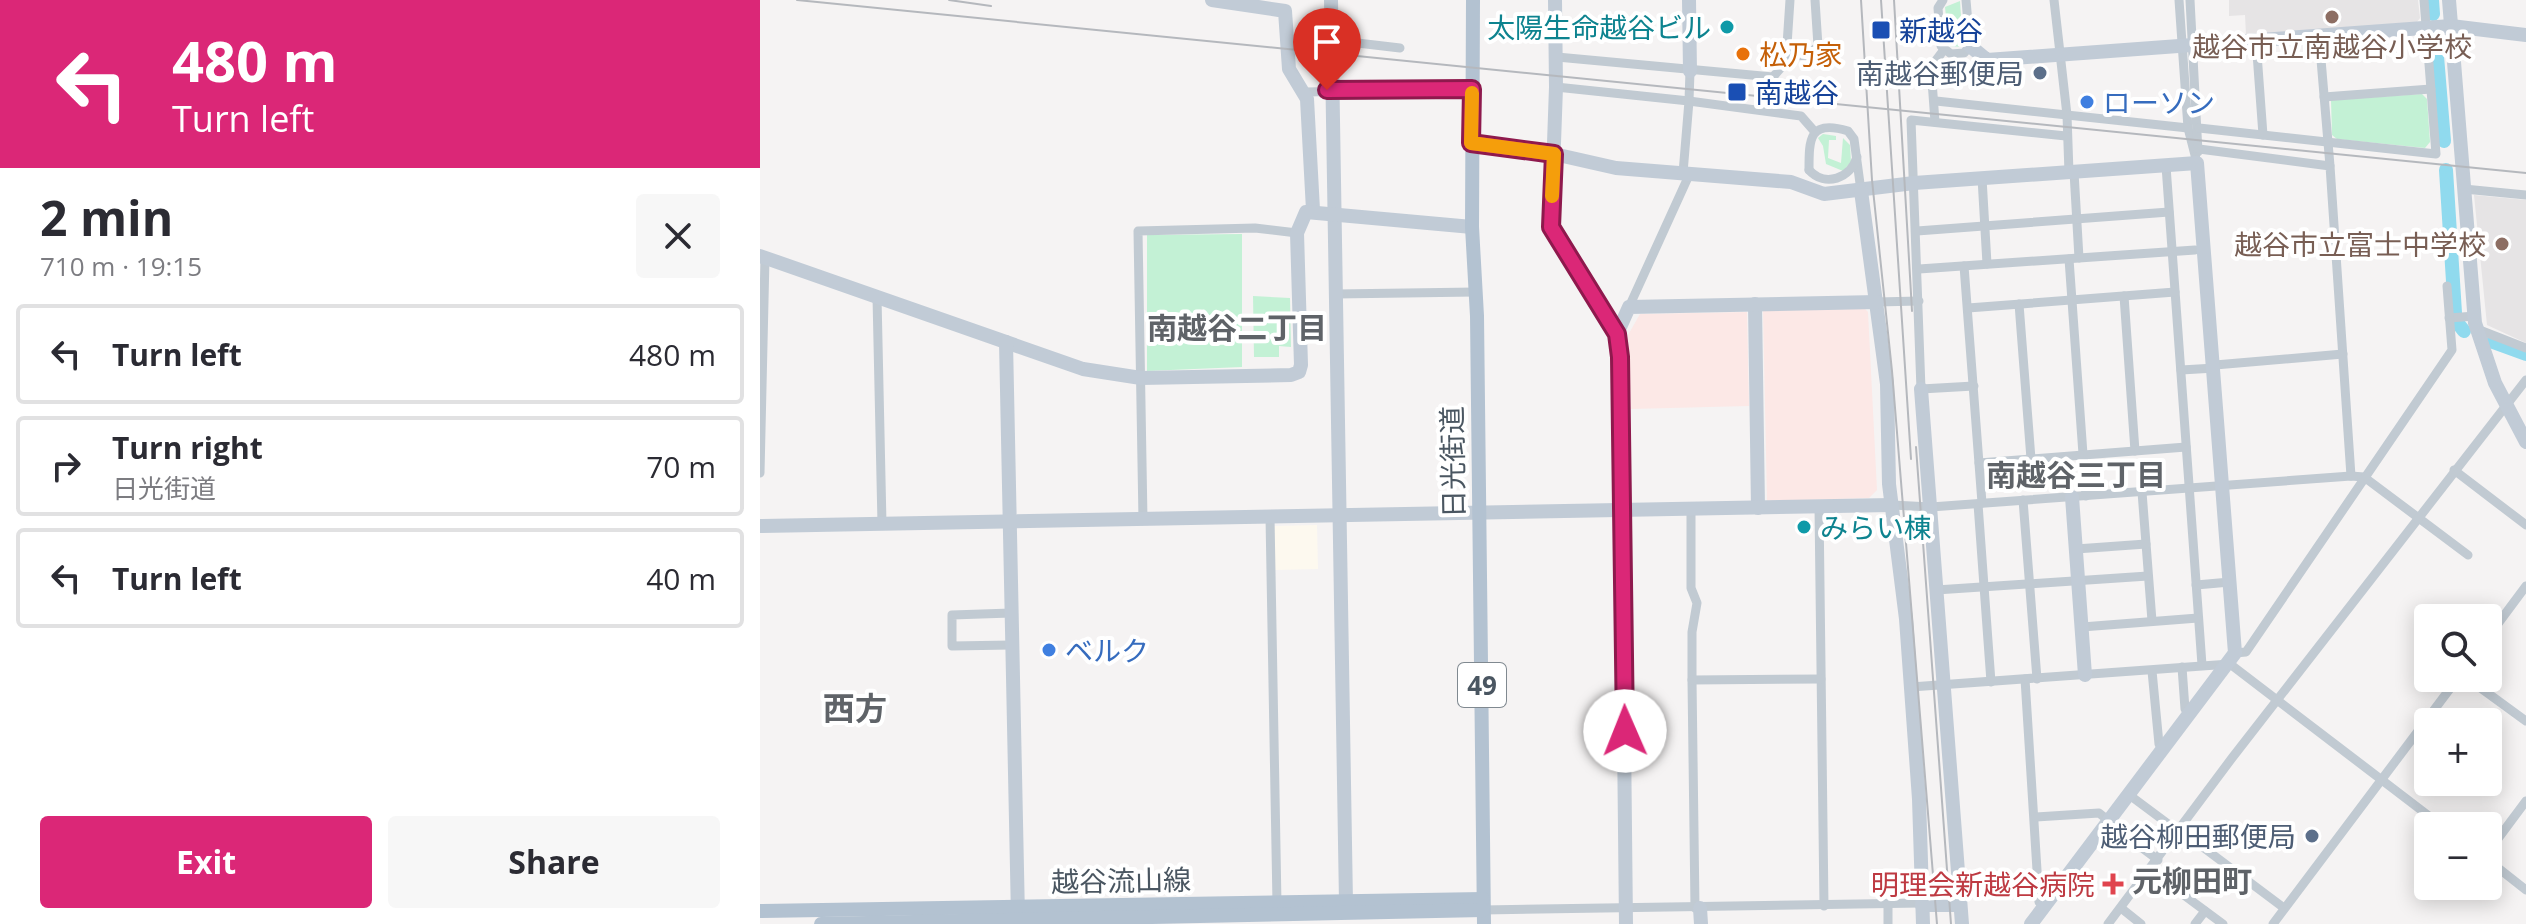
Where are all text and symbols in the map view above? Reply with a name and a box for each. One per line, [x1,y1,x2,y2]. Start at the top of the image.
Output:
pin [1293,8,1361,90]
place label: 太陽生命越谷ビル [1487,8,1711,46]
marker: 越谷市立南越谷小学校 [2323,8,2341,26]
place label: 新越谷 [1899,11,1983,49]
marker: 太陽生命越谷ビル [1718,18,1736,36]
marker: 新越谷 [1870,19,1892,41]
icon: arrive [1305,20,1349,64]
text: 480 m [172,22,338,98]
place label: 越谷市立南越谷小学校 [2192,27,2472,65]
icon: left [40,32,144,136]
place label: 松乃家 [1759,35,1843,73]
marker: 松乃家 [1734,45,1752,63]
place label: 南越谷郵便局 [1856,54,2024,92]
marker: 南越谷郵便局 [2031,64,2049,82]
place label: 南越谷 [1755,73,1839,111]
marker: 南越谷 [1726,81,1748,103]
place label: ローソン [2103,83,2215,121]
marker: ローソン [2078,93,2096,111]
text: Turn left [172,94,314,143]
text: 2 min [40,185,173,250]
button: close [636,194,720,278]
place label: 越谷市立富士中学校 [2234,225,2486,263]
marker: 越谷市立富士中学校 [2493,235,2511,253]
text: 710 m · 19:15 [40,248,202,284]
district label: 南越谷二丁目 [1147,307,1327,348]
icon: left [44,332,88,376]
text: Turn left [112,334,242,375]
text: 480 m [629,334,716,375]
street label: 日光街道 [1432,406,1472,518]
text: Turn right [112,427,263,468]
icon: right [44,444,88,488]
text: 70 m [646,446,716,487]
district label: 南越谷三丁目 [1986,454,2166,495]
text: 日光街道 [112,470,216,506]
place label: みらい棟 [1820,508,1932,546]
marker: みらい棟 [1795,518,1813,536]
icon: left [44,556,88,600]
text: Turn left [112,558,242,599]
text: 40 m [646,558,716,599]
map controls [2414,604,2502,900]
button: search [2414,604,2502,692]
place label: ベルク [1065,631,1149,669]
marker: ベルク [1040,641,1058,659]
road number: 49 [1458,663,1506,707]
district label: 西方 [823,686,887,729]
position arrow [1583,689,1667,773]
button: + [2414,708,2502,796]
button: − [2414,812,2502,900]
button: Exit [40,816,372,908]
button: Share [388,816,720,908]
place label: 越谷柳田郵便局 [2100,817,2296,855]
marker: 越谷柳田郵便局 [2303,827,2321,845]
street label: 越谷流山線 [1051,860,1191,900]
district label: 元柳田町 [2132,860,2252,901]
place label: 明理会新越谷病院 [1871,865,2095,903]
marker: 明理会新越谷病院 [2102,873,2124,895]

